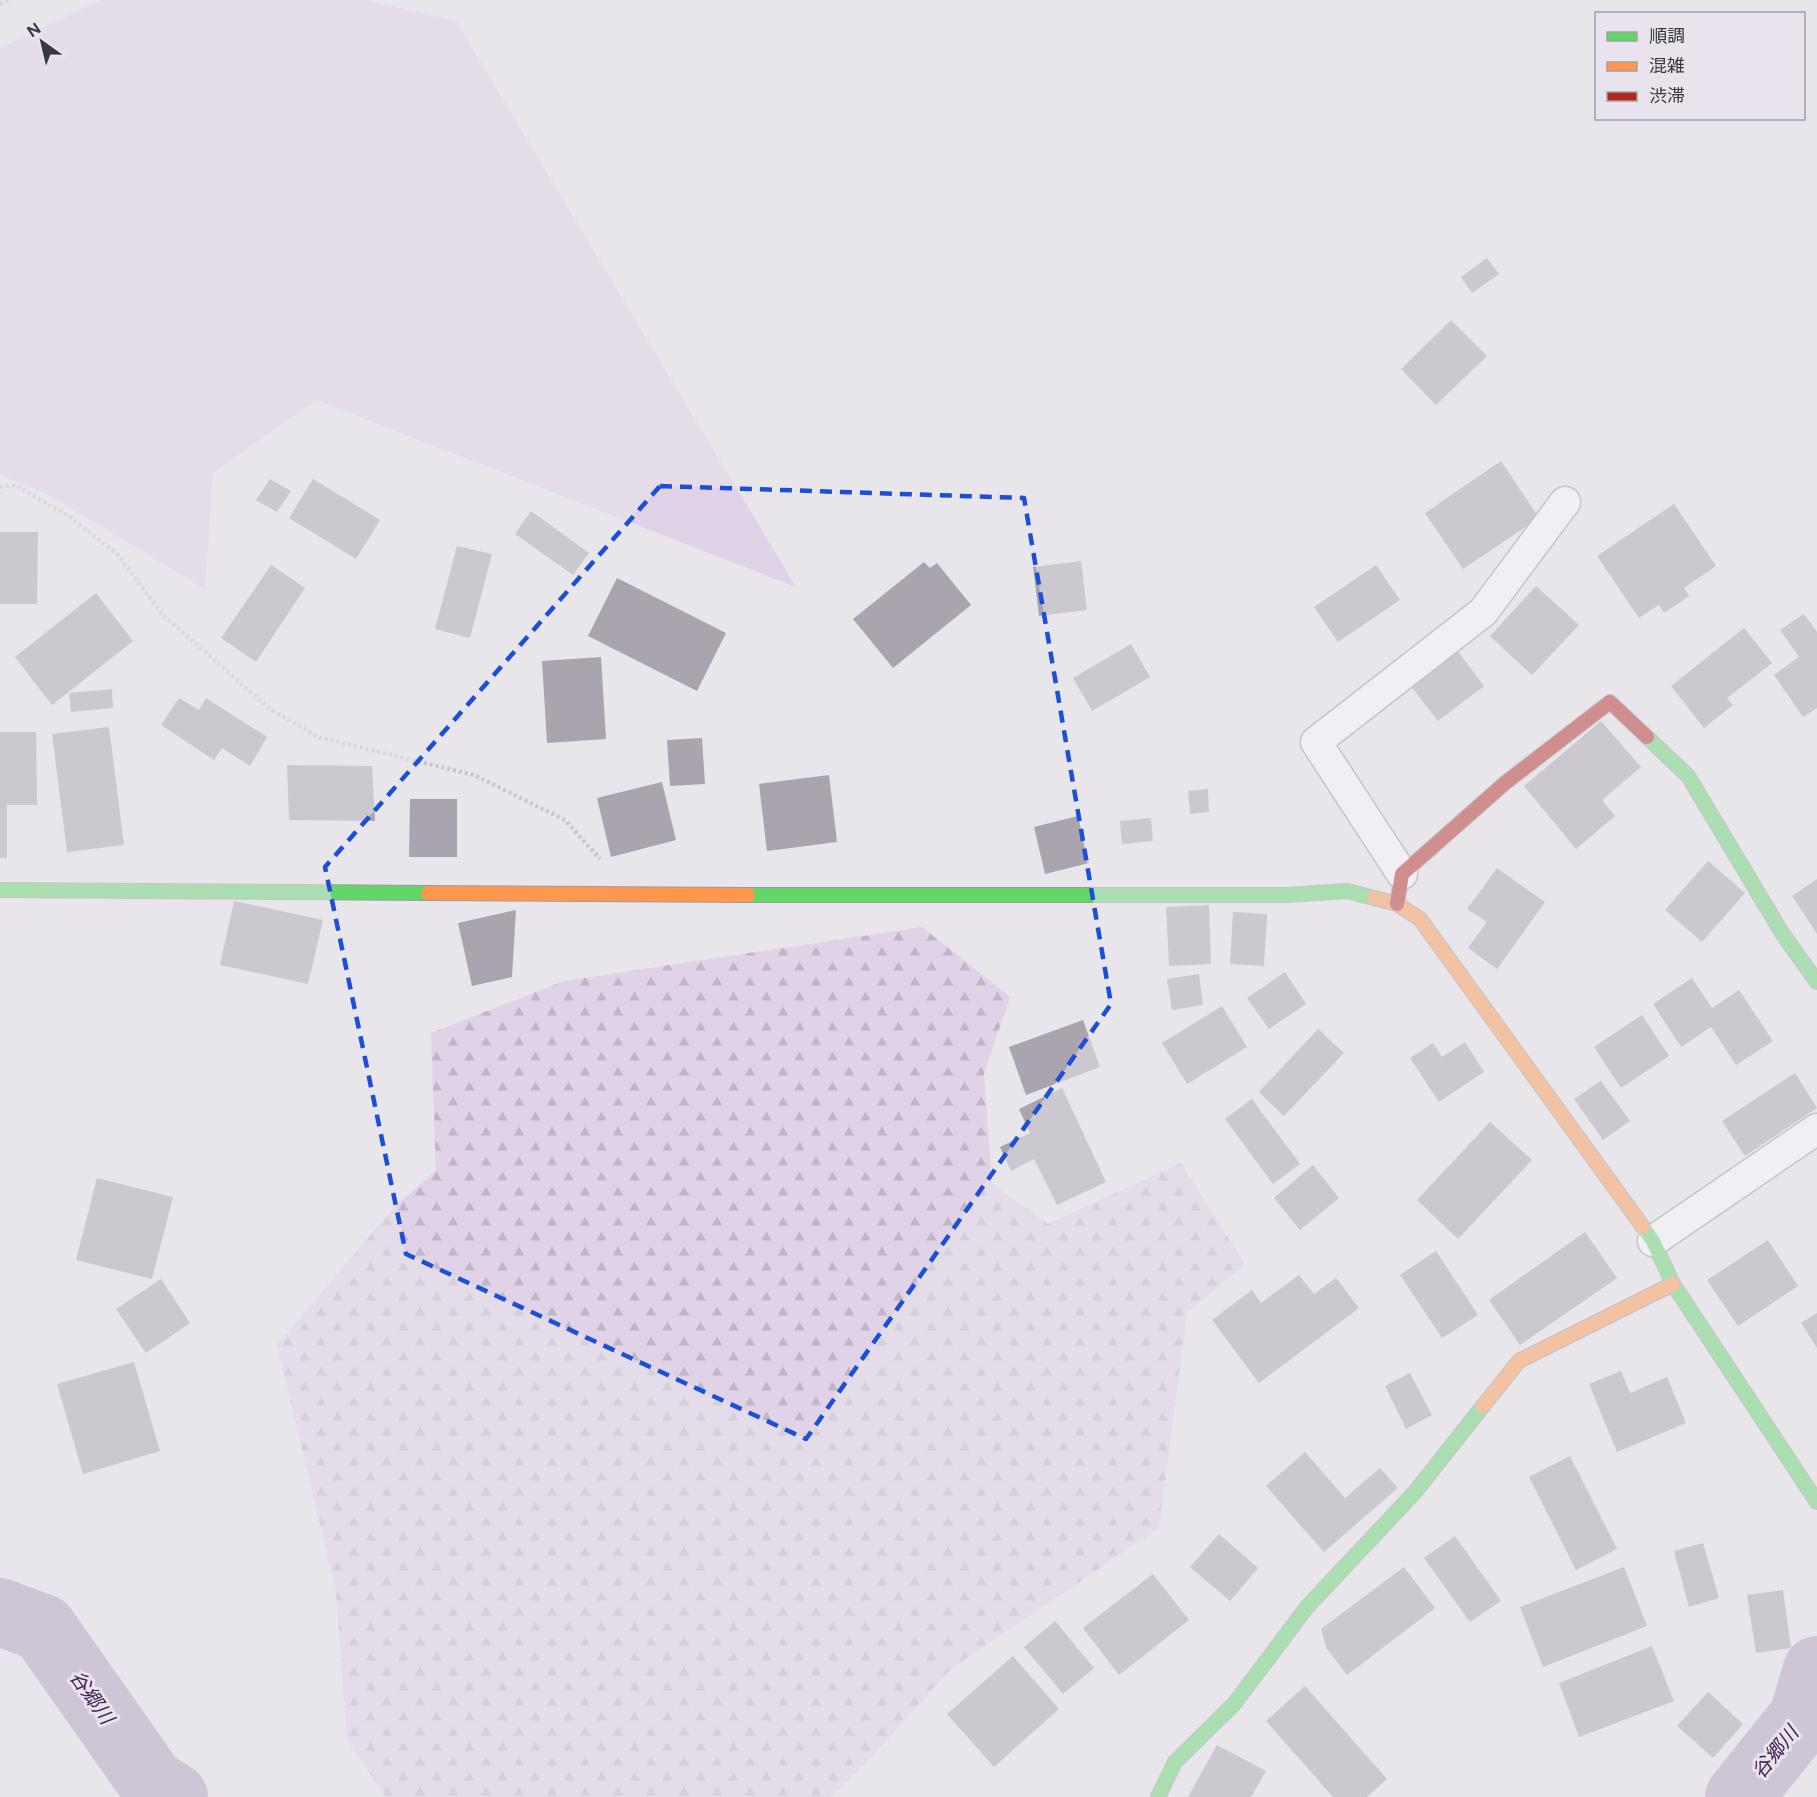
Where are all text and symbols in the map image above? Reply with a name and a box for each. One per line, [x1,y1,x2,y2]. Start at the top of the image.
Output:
north arrow [12,12,72,72]
legend [1595,12,1805,120]
text: N [23,19,44,41]
text: 順調 [1649,25,1685,47]
text: 混雑 [1649,55,1685,77]
text: 渋滞 [1649,85,1685,107]
water label: 谷郷川 [65,1666,120,1730]
water label: 谷郷川 [1747,1720,1804,1783]

